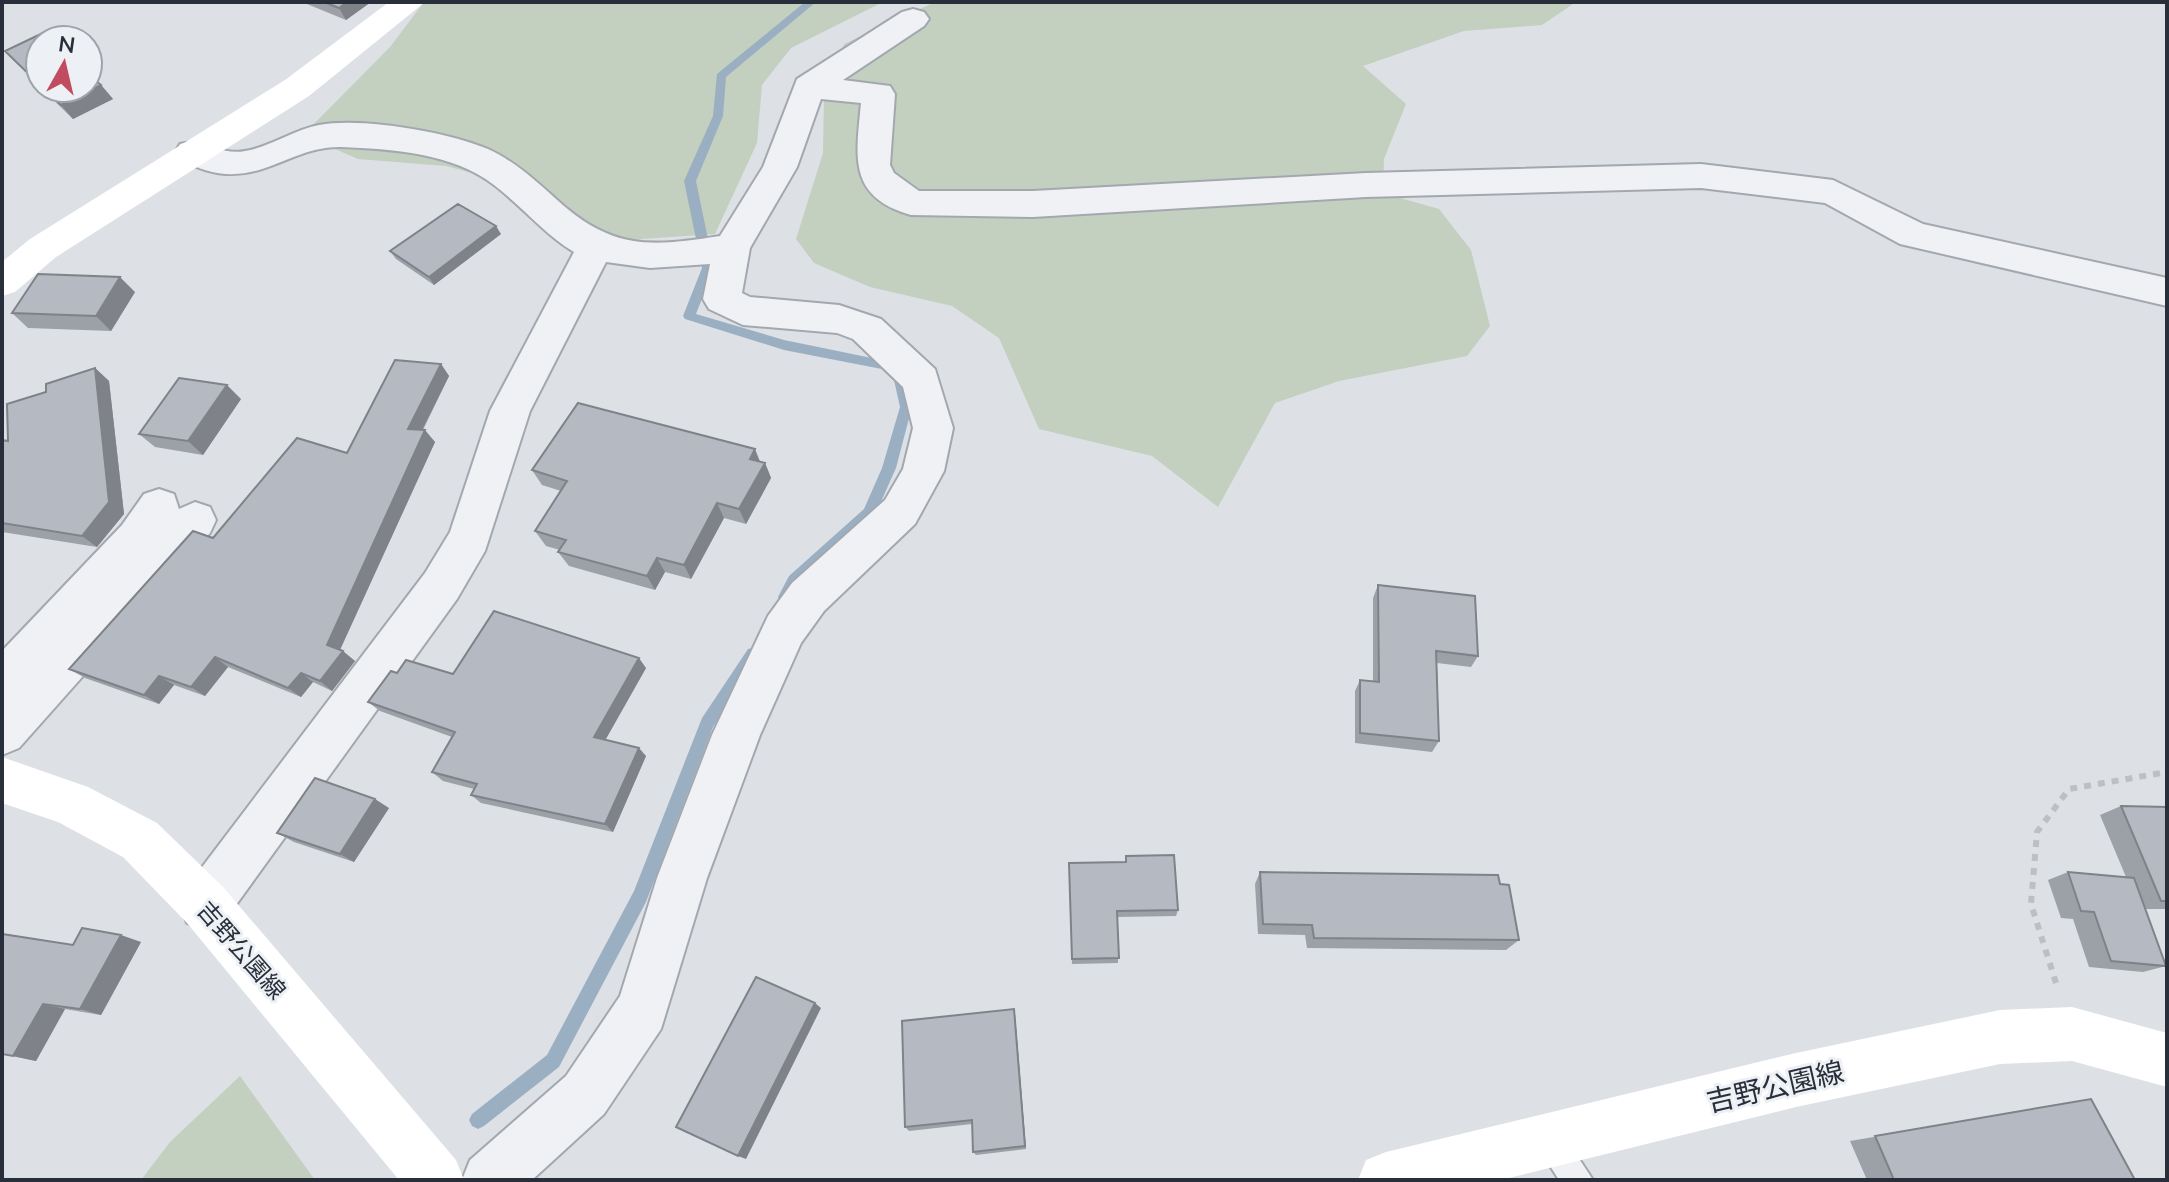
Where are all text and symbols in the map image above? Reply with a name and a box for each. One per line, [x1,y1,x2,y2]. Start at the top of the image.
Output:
north arrow [24,24,104,104]
text: N [57,29,77,59]
street label: 吉野公園線 [191,895,293,1005]
street label: 吉野公園線 [1703,1053,1847,1119]

